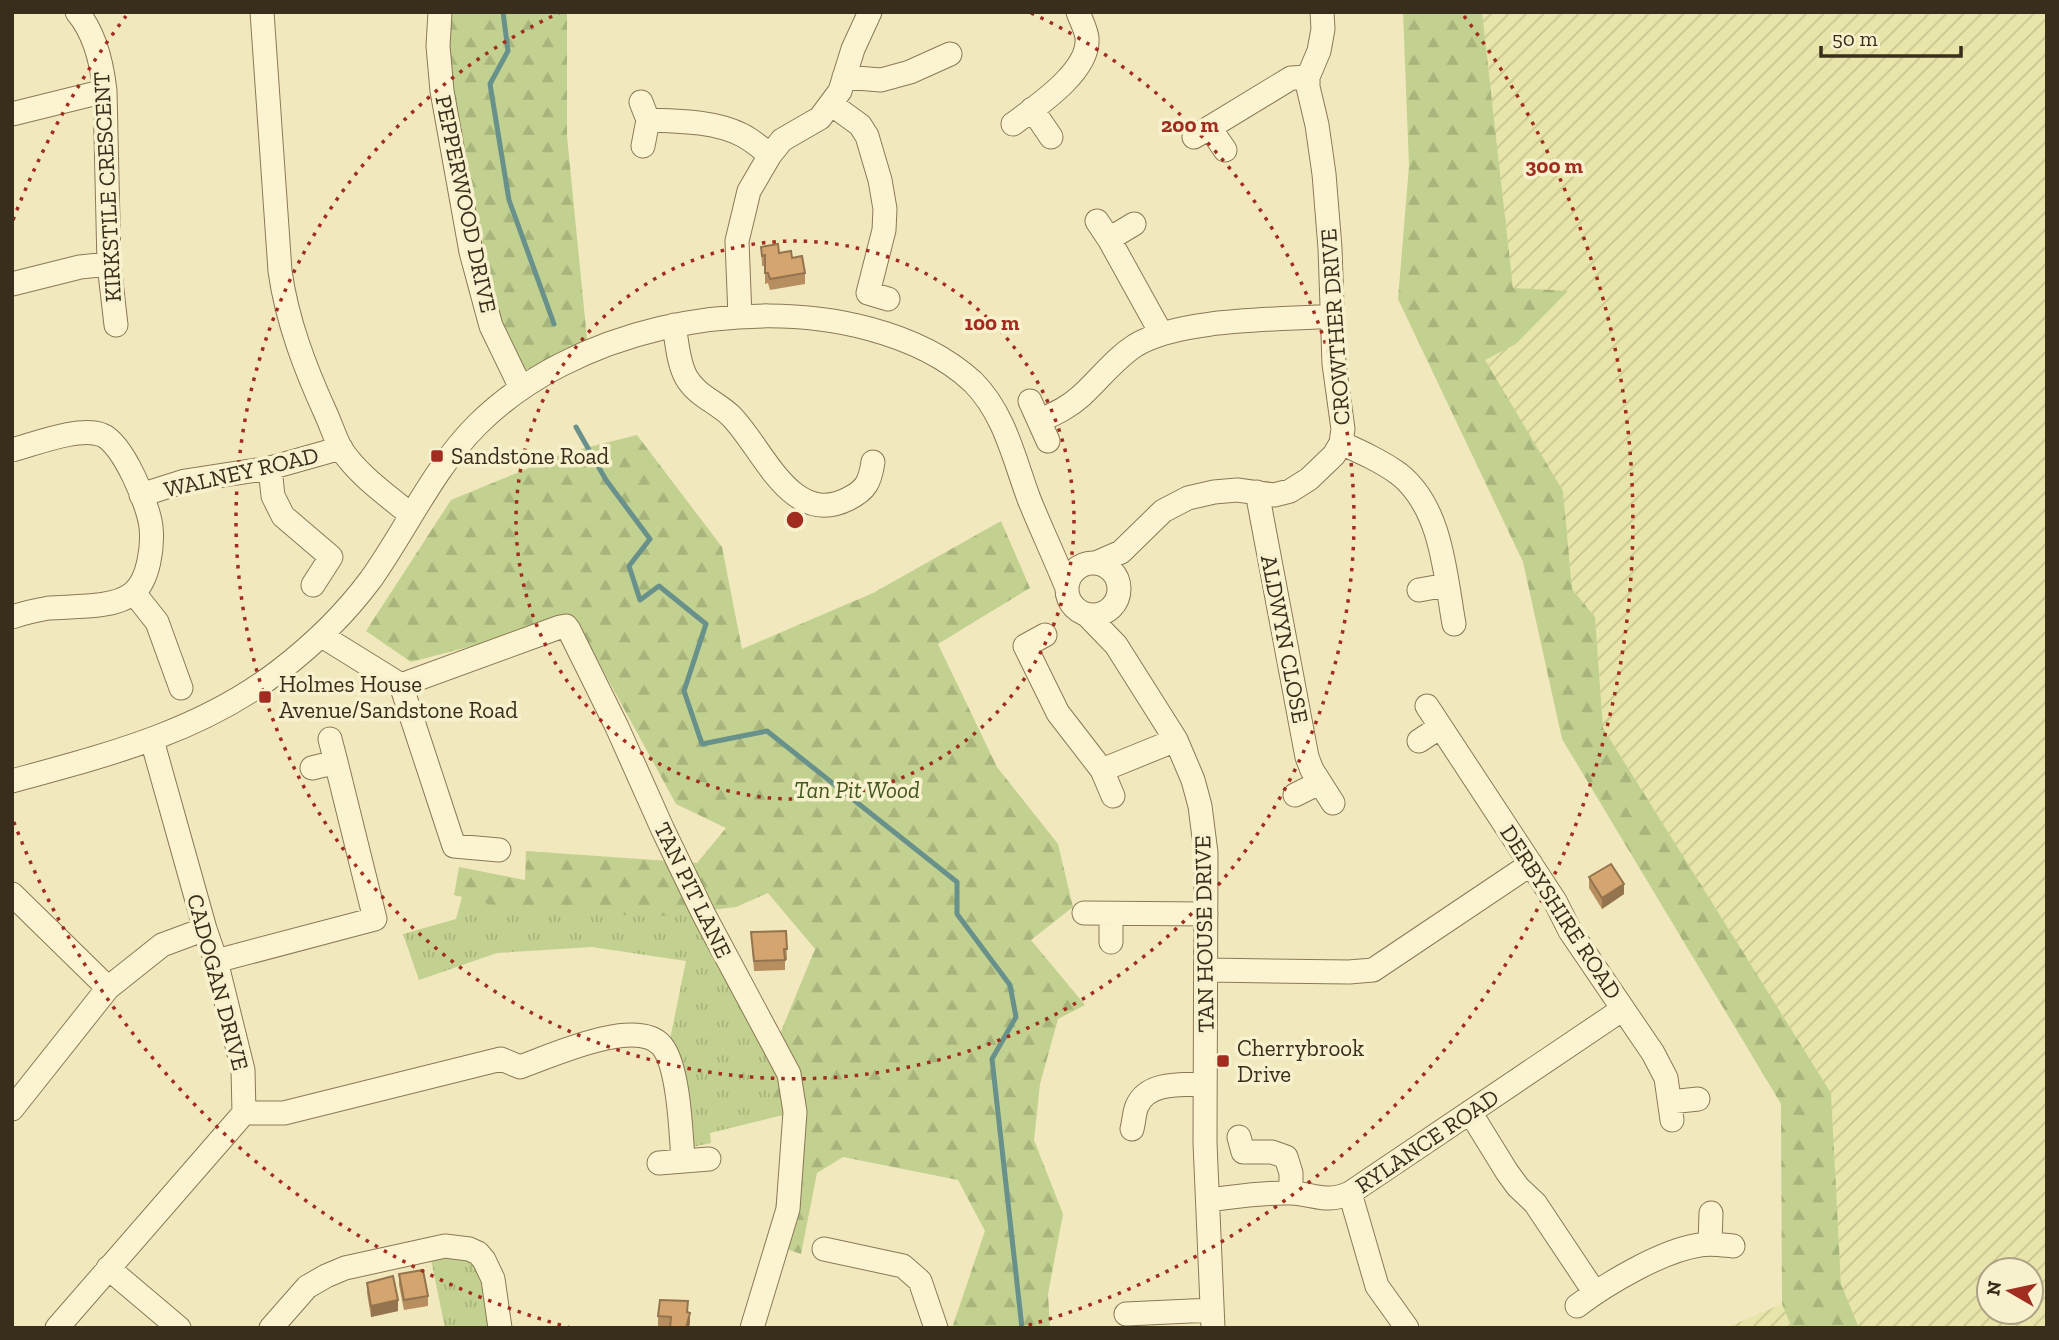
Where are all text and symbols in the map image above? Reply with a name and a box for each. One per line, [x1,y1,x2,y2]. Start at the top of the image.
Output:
scale bar [1821,14,1961,58]
text: 50 m [1832,26,1878,51]
street label: KIRKSTILE CRESCENT [87,71,127,303]
street label: PEPPERWOOD DRIVE [429,93,503,315]
text: 200 m [1161,112,1219,137]
text: 300 m [1525,153,1583,178]
street label: CROWTHER DRIVE [1314,228,1356,426]
text: 100 m [965,310,1020,335]
street label: WALNEY ROAD [161,441,321,503]
place label: Sandstone Road [451,442,610,470]
marker: Sandstone Road [429,448,445,464]
centre of rings [783,508,807,532]
street label: ALDWYN CLOSE [1255,552,1315,726]
place label: Holmes House Avenue/Sandstone Road [279,670,518,724]
marker: Holmes House Avenue/Sandstone Road [257,689,273,705]
park label: Tan Pit Wood [794,776,920,804]
street label: TAN PIT LANE [648,818,738,962]
street label: DERBYSHIRE ROAD [1494,820,1628,1004]
street label: TAN HOUSE DRIVE [1188,835,1220,1033]
street label: CADOGAN DRIVE [181,891,255,1073]
place label: Cherrybrook Drive [1237,1034,1364,1088]
marker: Cherrybrook Drive [1215,1053,1231,1069]
street label: RYLANCE ROAD [1350,1083,1504,1199]
north arrow [1975,1256,2045,1326]
text: N [1981,1279,2006,1297]

